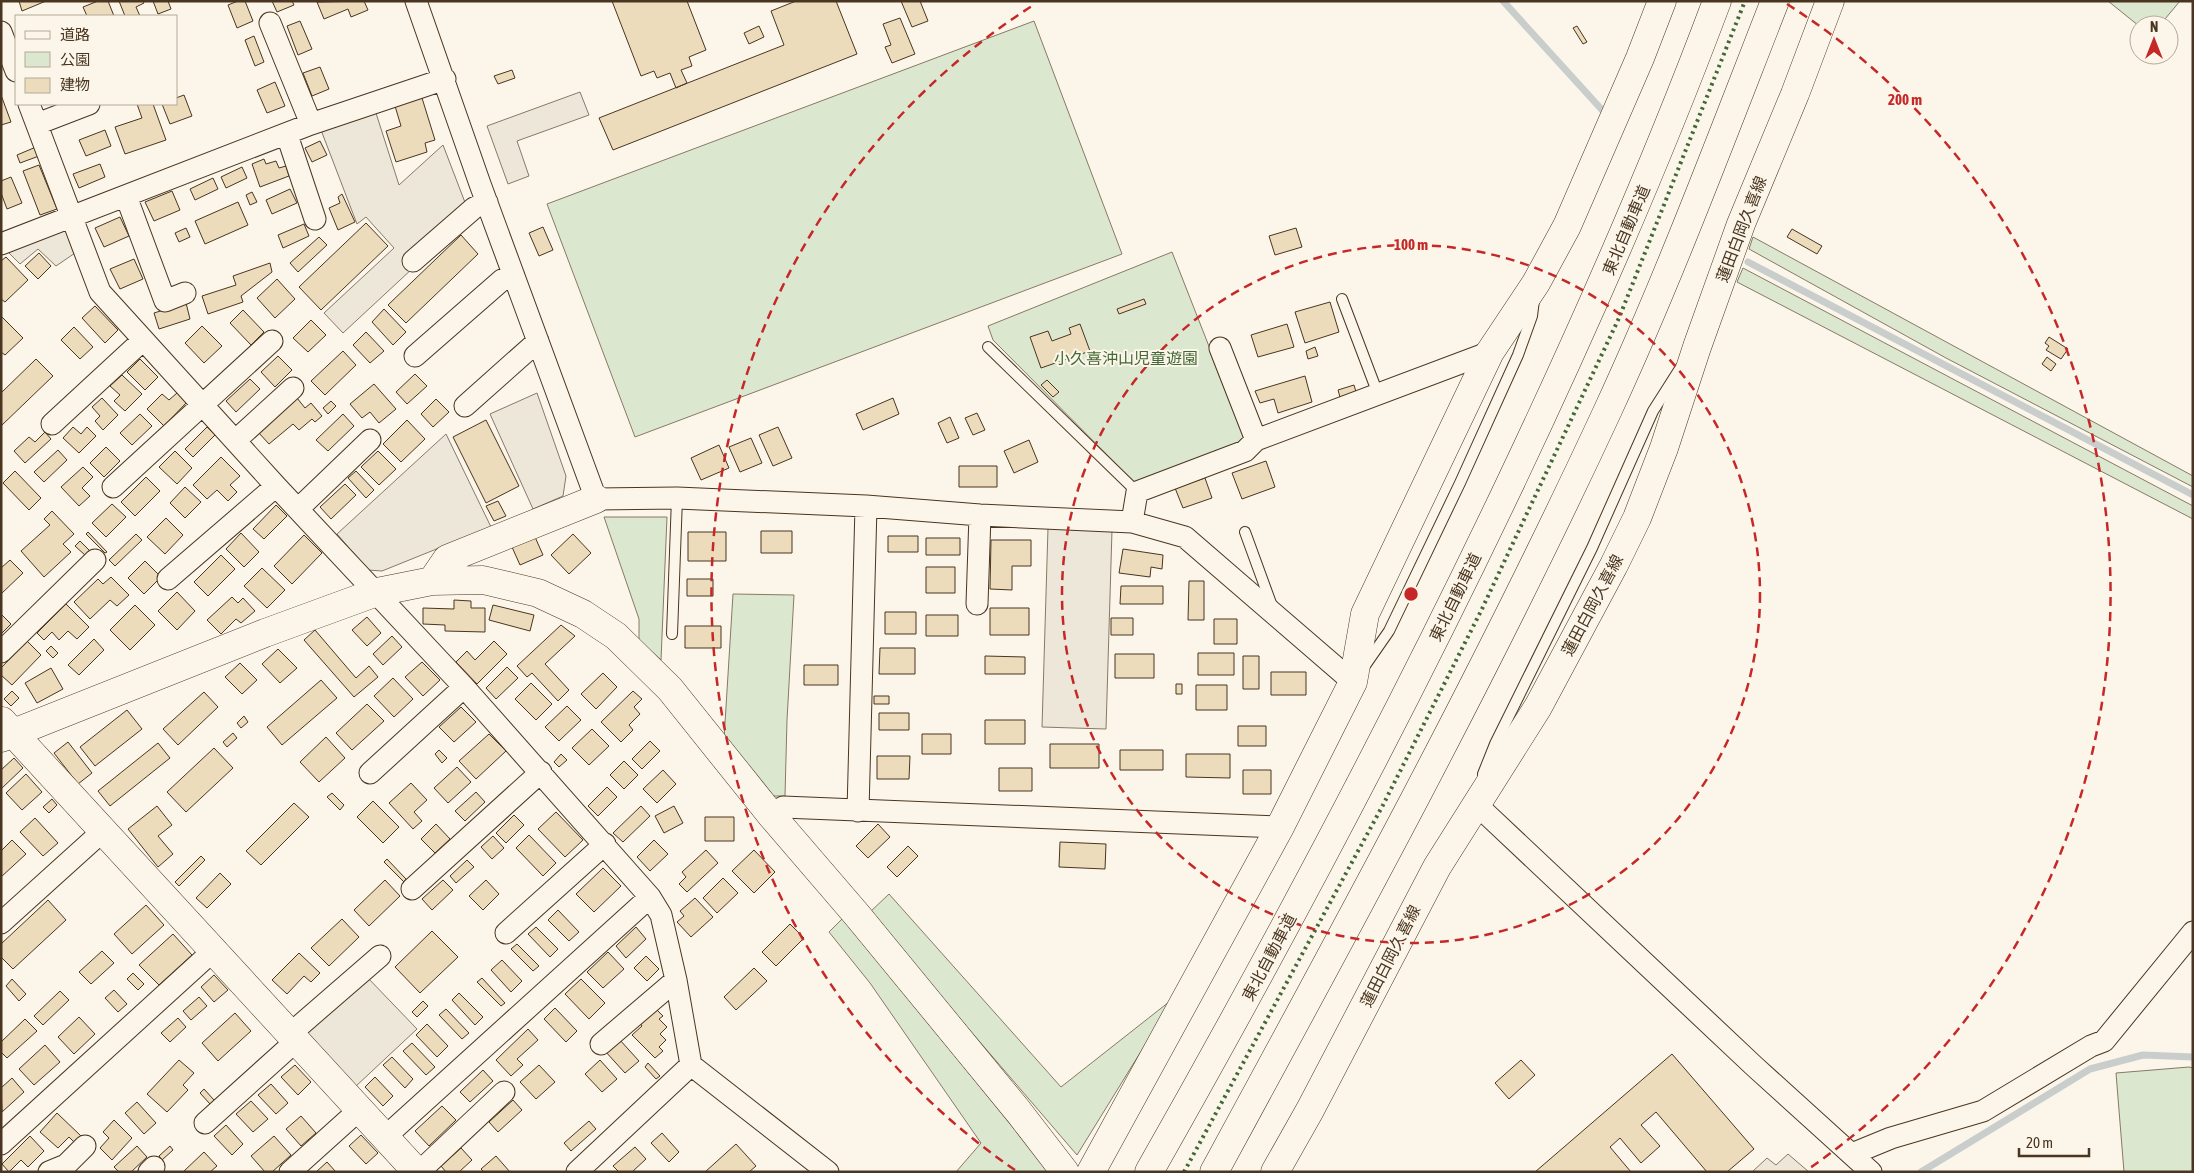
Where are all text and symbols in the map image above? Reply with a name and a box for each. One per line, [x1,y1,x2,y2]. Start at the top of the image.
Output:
legend [15,15,178,105]
north arrow [2129,15,2179,65]
text: N [2150,19,2158,35]
text: 道路 [60,26,90,43]
text: 公園 [60,51,90,68]
text: 建物 [60,76,90,93]
text: 200 m [1888,91,1922,108]
street label: 蓮田白岡久喜線 [1713,173,1769,285]
street label: 東北自動車道 [1599,182,1653,278]
text: 100 m [1394,236,1428,253]
park label: 小久喜沖山児童遊園 [1054,349,1198,367]
street label: 東北自動車道 [1426,550,1484,644]
street label: 蓮田白岡久喜線 [1558,551,1626,659]
centre of rings [1402,585,1420,603]
street label: 蓮田白岡久喜線 [1357,902,1423,1010]
street label: 東北自動車道 [1239,910,1299,1004]
scale bar [2019,1126,2089,1158]
text: 20 m [2026,1134,2053,1151]

